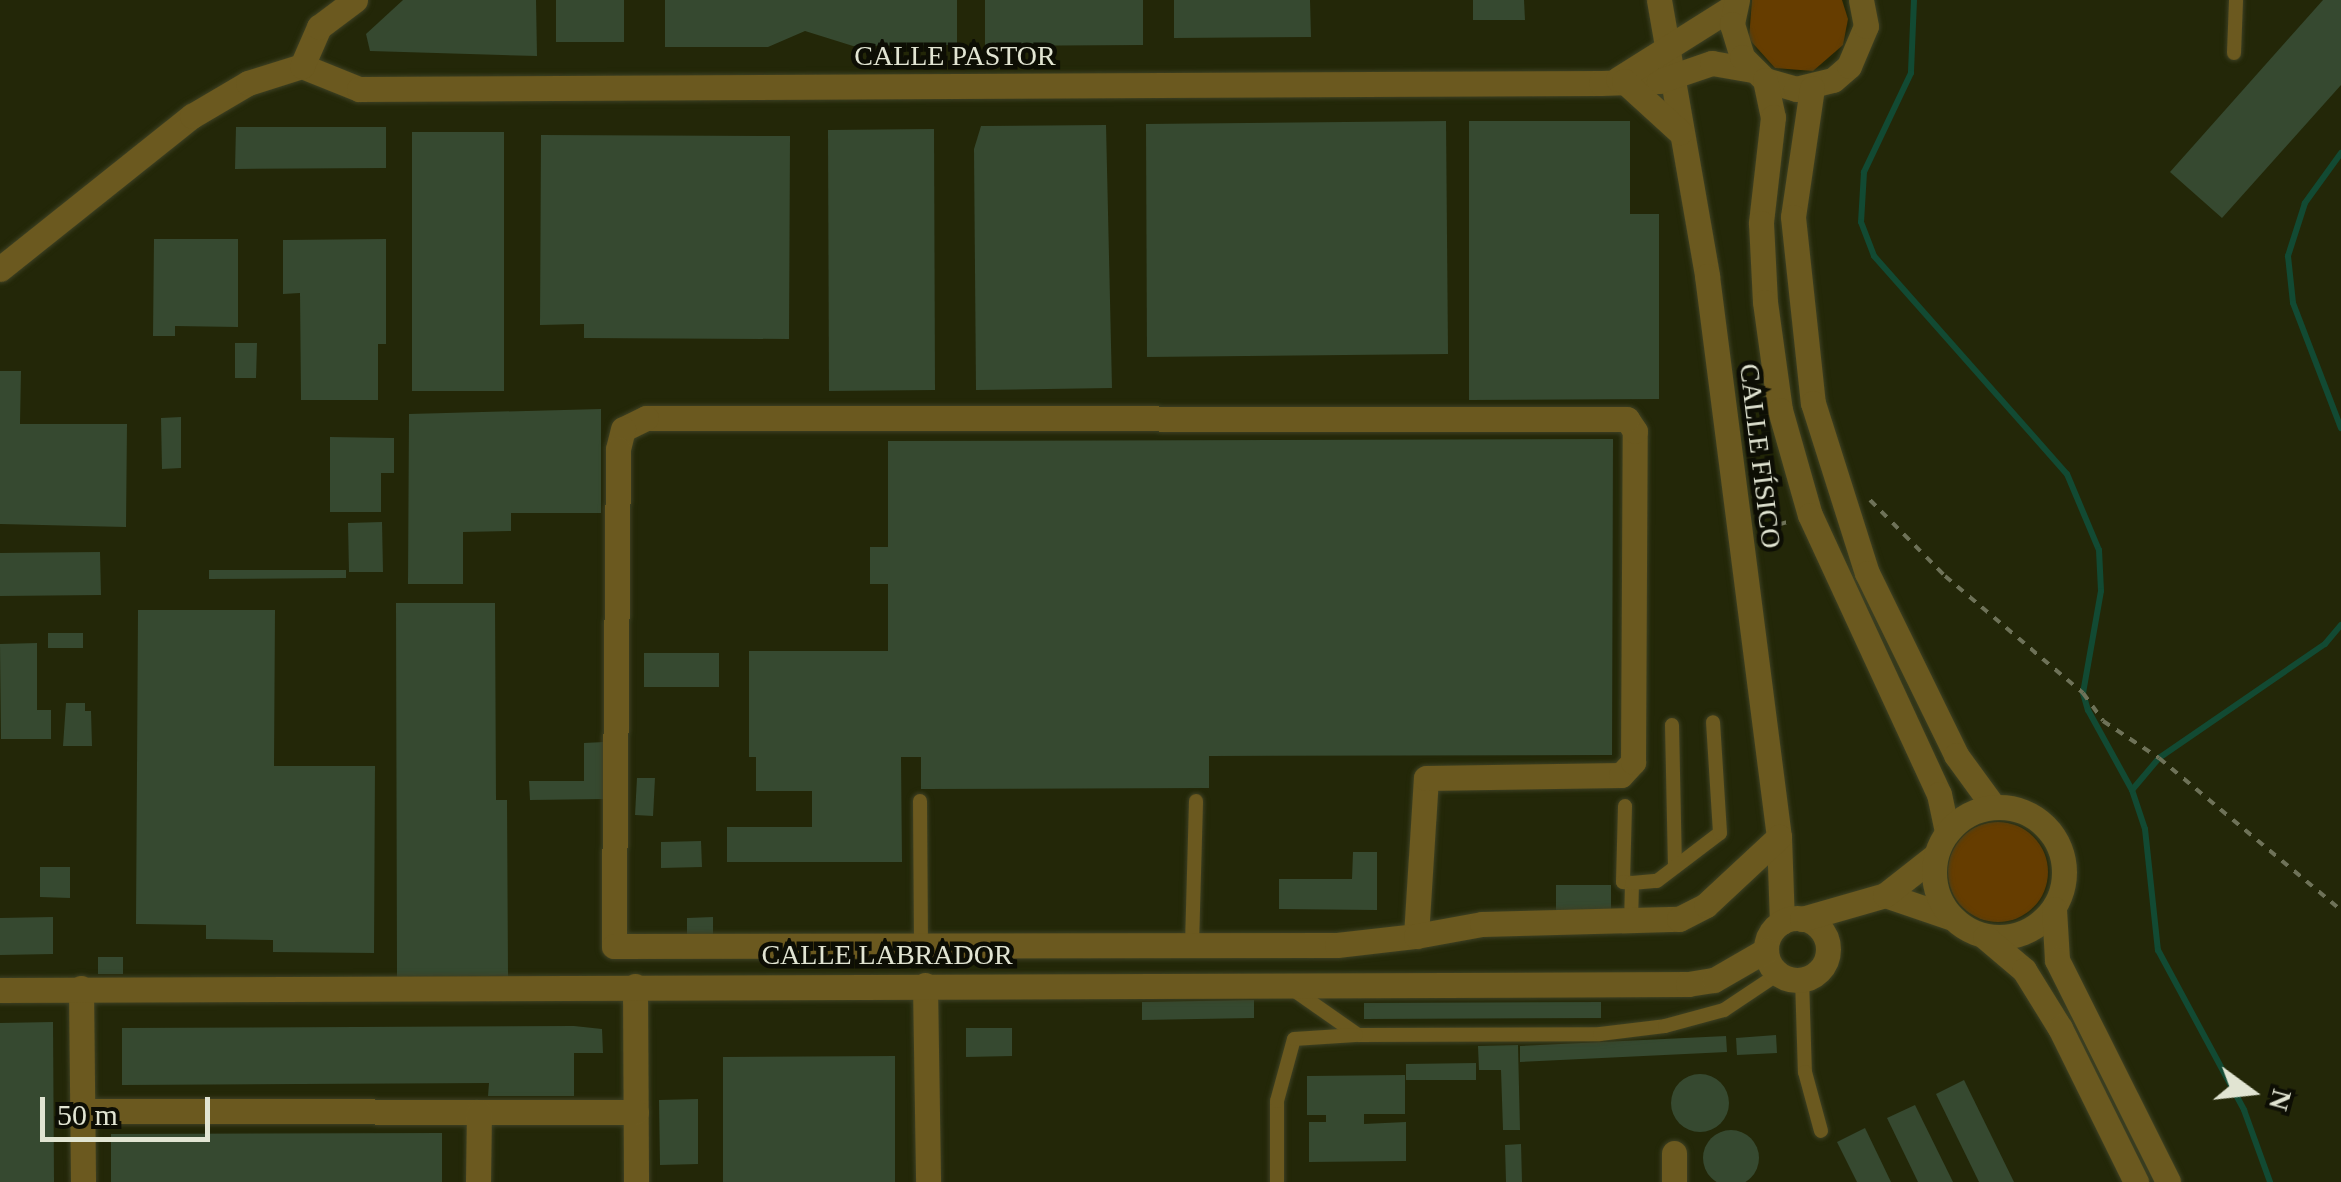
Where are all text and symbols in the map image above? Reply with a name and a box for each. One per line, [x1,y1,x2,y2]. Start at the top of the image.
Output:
street label: CALLE PASTOR [854,39,1056,73]
street label: CALLE FÍSICO [1732,362,1788,550]
street label: CALLE LABRADOR [761,938,1013,972]
north arrow [2201,1042,2301,1142]
scale bar [45,1077,215,1139]
text: N [2263,1086,2298,1114]
text: 50 m [57,1098,118,1131]

